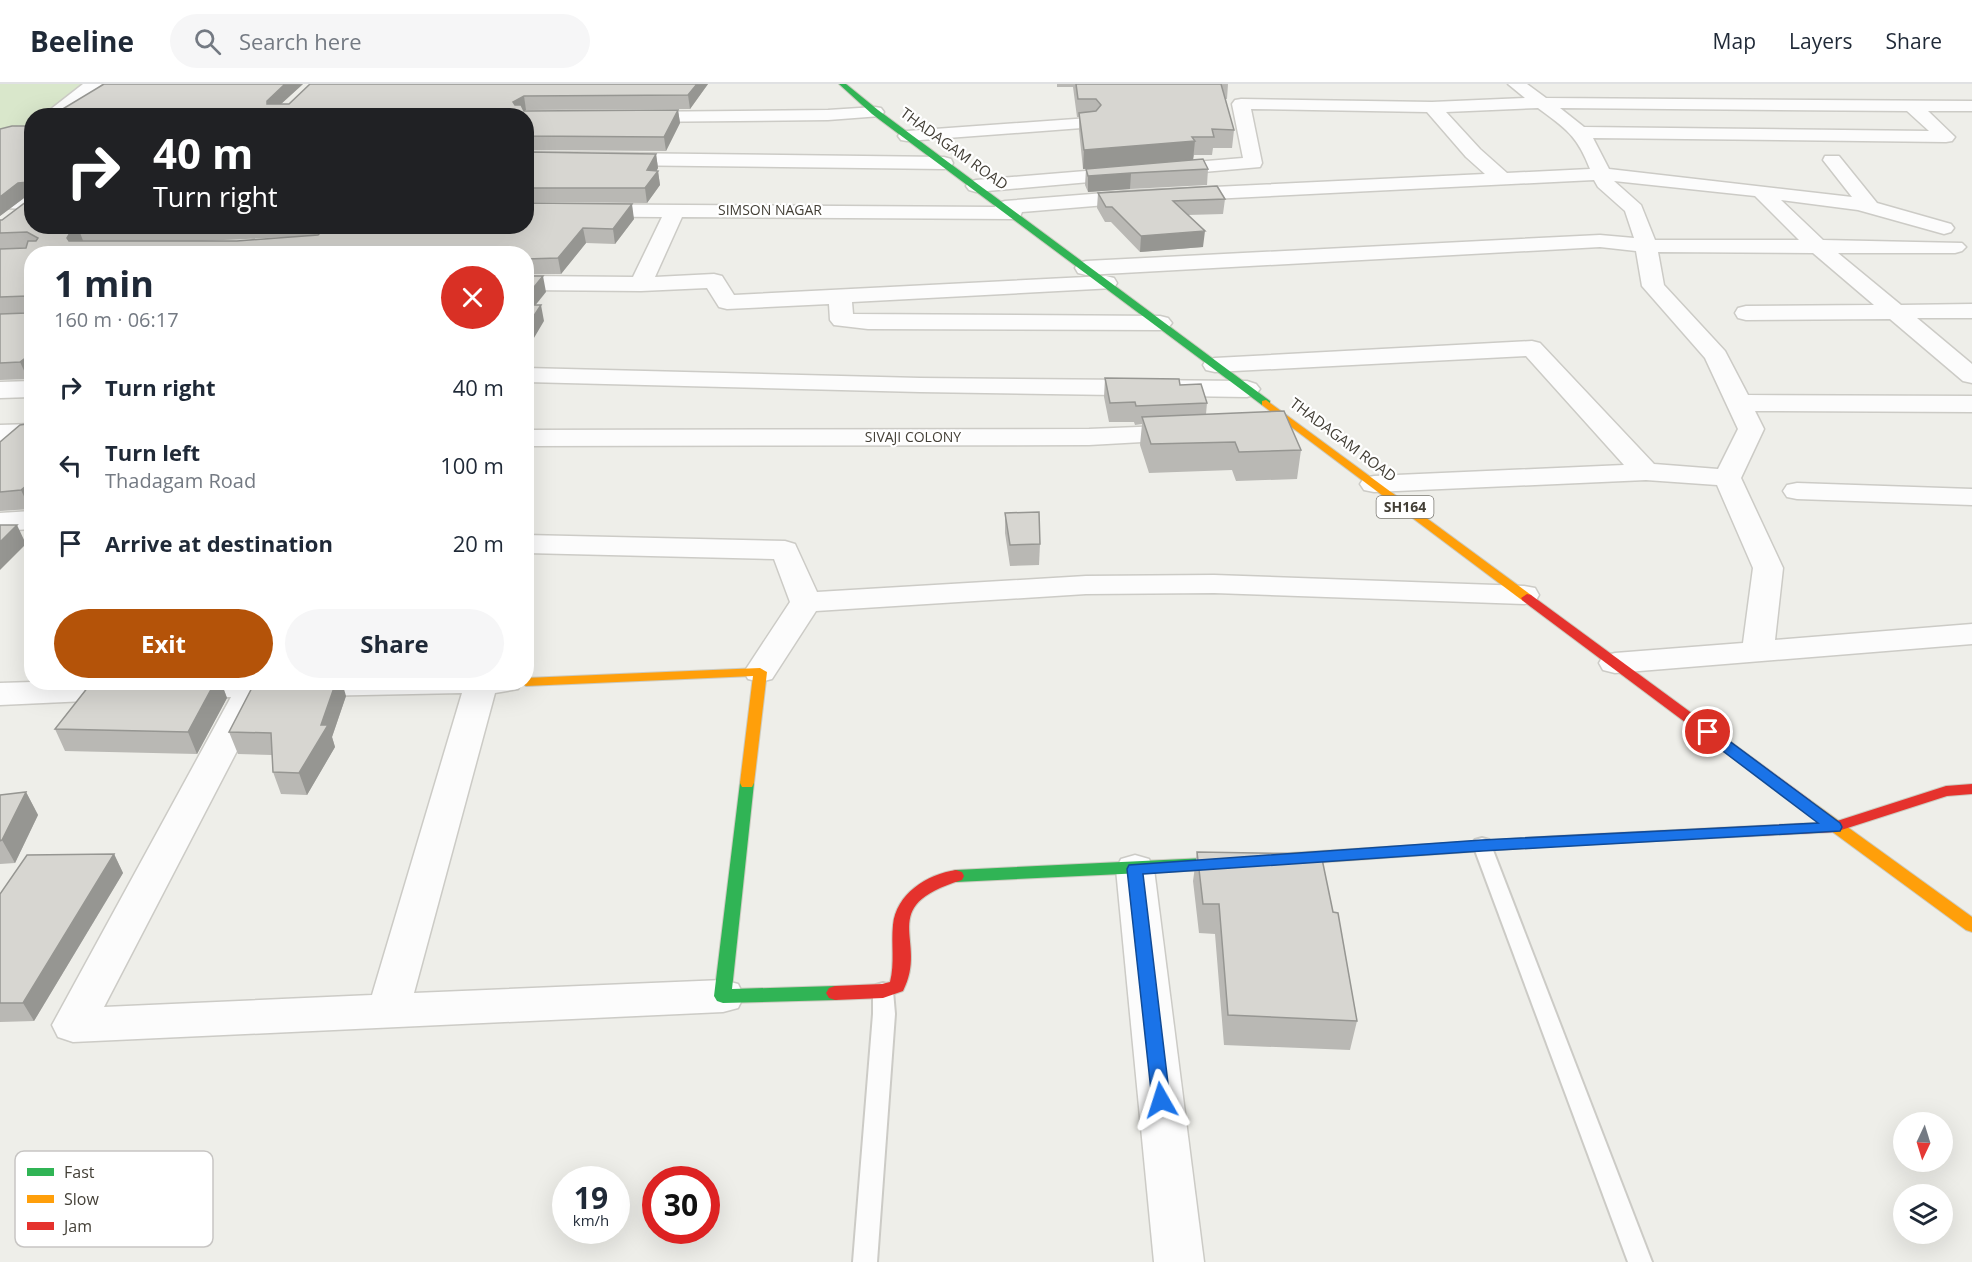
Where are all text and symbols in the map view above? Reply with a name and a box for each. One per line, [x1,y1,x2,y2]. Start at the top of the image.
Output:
search box [170,14,590,68]
text: Beeline [30,22,134,60]
icon: search [191,25,224,58]
text: Search here [239,26,362,56]
text: Map [1713,27,1756,55]
text: Layers [1789,27,1853,55]
text: Share [1886,27,1942,55]
street label: THADAGAM ROAD [897,102,1012,194]
text: 40 m [153,124,253,181]
icon: right [54,132,132,210]
text: Turn right [153,178,278,215]
street label: SIMSON NAGAR [718,200,822,219]
text: 1 min [54,259,154,308]
button: close [441,266,504,329]
text: 160 m · 06:17 [54,306,179,333]
icon: right [54,371,87,404]
text: Turn right [105,372,216,402]
text: 40 m [453,372,504,402]
street label: THADAGAM ROAD [1286,393,1401,486]
street label: SIVAJI COLONY [865,427,961,446]
text: Turn left [105,437,200,467]
icon: left [54,449,87,482]
text: 100 m [440,450,504,480]
text: Thadagam Road [105,467,256,494]
road number: SH164 [1376,496,1434,518]
icon: arrive [54,527,87,560]
text: Arrive at destination [105,528,333,558]
text: 20 m [453,528,504,558]
button: Exit [54,609,273,678]
button: Share [285,609,504,678]
pin [1682,706,1733,757]
icon: arrive [1691,715,1724,748]
position arrow [1129,1068,1193,1132]
north arrow [1893,1112,1953,1172]
map controls [1893,1112,1953,1244]
legend [15,1151,213,1247]
text: Fast [64,1161,95,1183]
speed limit sign: 30 [642,1166,720,1244]
text: 19 [574,1177,608,1218]
button: layers [1893,1184,1953,1244]
text: Slow [64,1188,99,1210]
text: km/h [573,1210,609,1230]
text: Jam [62,1215,92,1237]

